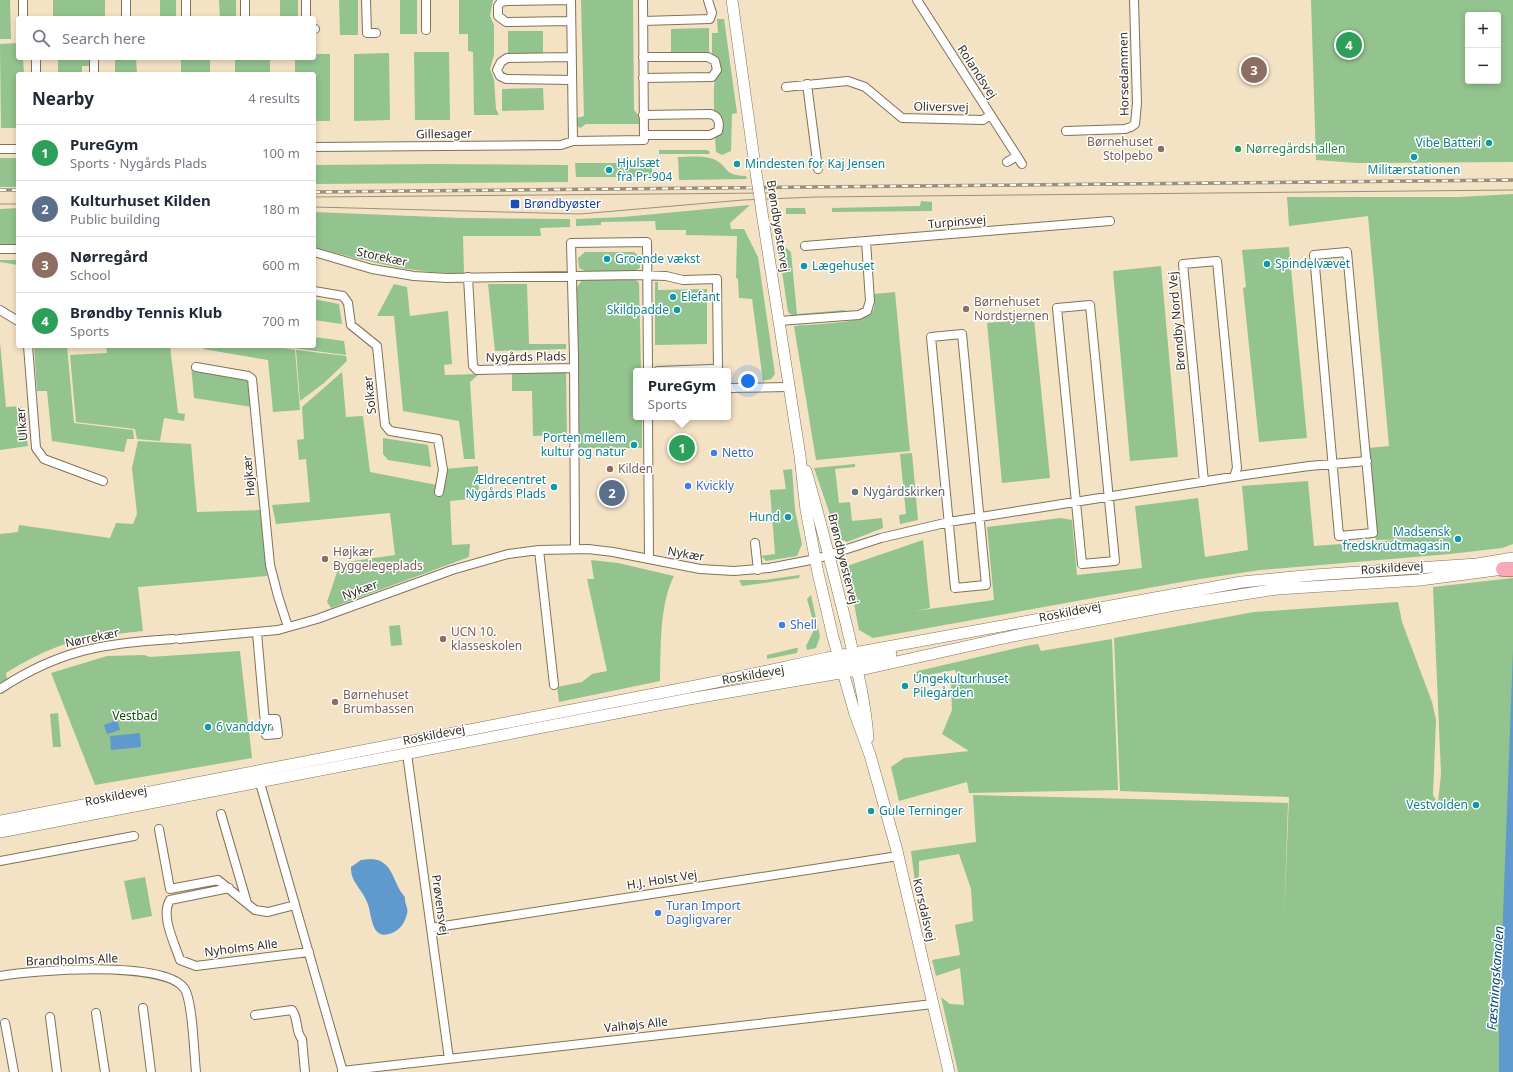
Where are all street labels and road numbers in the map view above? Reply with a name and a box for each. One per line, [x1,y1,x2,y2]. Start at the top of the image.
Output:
street label: Horsedammen [1114,32,1133,116]
street label: Rolandsvej [954,41,1001,102]
street label: Oliversvej [913,98,969,115]
street label: Gillesager [416,125,472,142]
street label: Brøndbyøstervej [763,179,794,273]
street label: Turpinsvej [927,211,987,232]
street label: Storekær [355,243,409,270]
street label: Brøndby Nord Vej [1164,271,1189,371]
street label: Nygårds Plads [486,347,567,366]
street label: Solkær [359,375,380,415]
street label: Ulkær [12,407,31,442]
street label: Højkær [238,455,259,497]
street label: Brøndbyøstervej [824,512,863,606]
street label: Nykær [666,542,706,565]
street label: Roskildevej [1360,557,1424,578]
street label: Nykær [340,575,380,604]
street label: Roskildevej [1037,597,1102,626]
street label: Nørrekær [63,624,120,651]
street label: Roskildevej [720,661,785,688]
street label: Roskildevej [401,720,466,749]
street label: Roskildevej [83,781,148,810]
street label: H.J. Holst Vej [626,866,698,893]
street label: Prøvensvej [428,874,453,936]
street label: Korsdalsvej [909,877,940,943]
street label: Nyholms Alle [203,935,279,960]
street label: Brandholms Alle [25,949,119,970]
street label: Valhøjs Alle [603,1013,669,1036]

